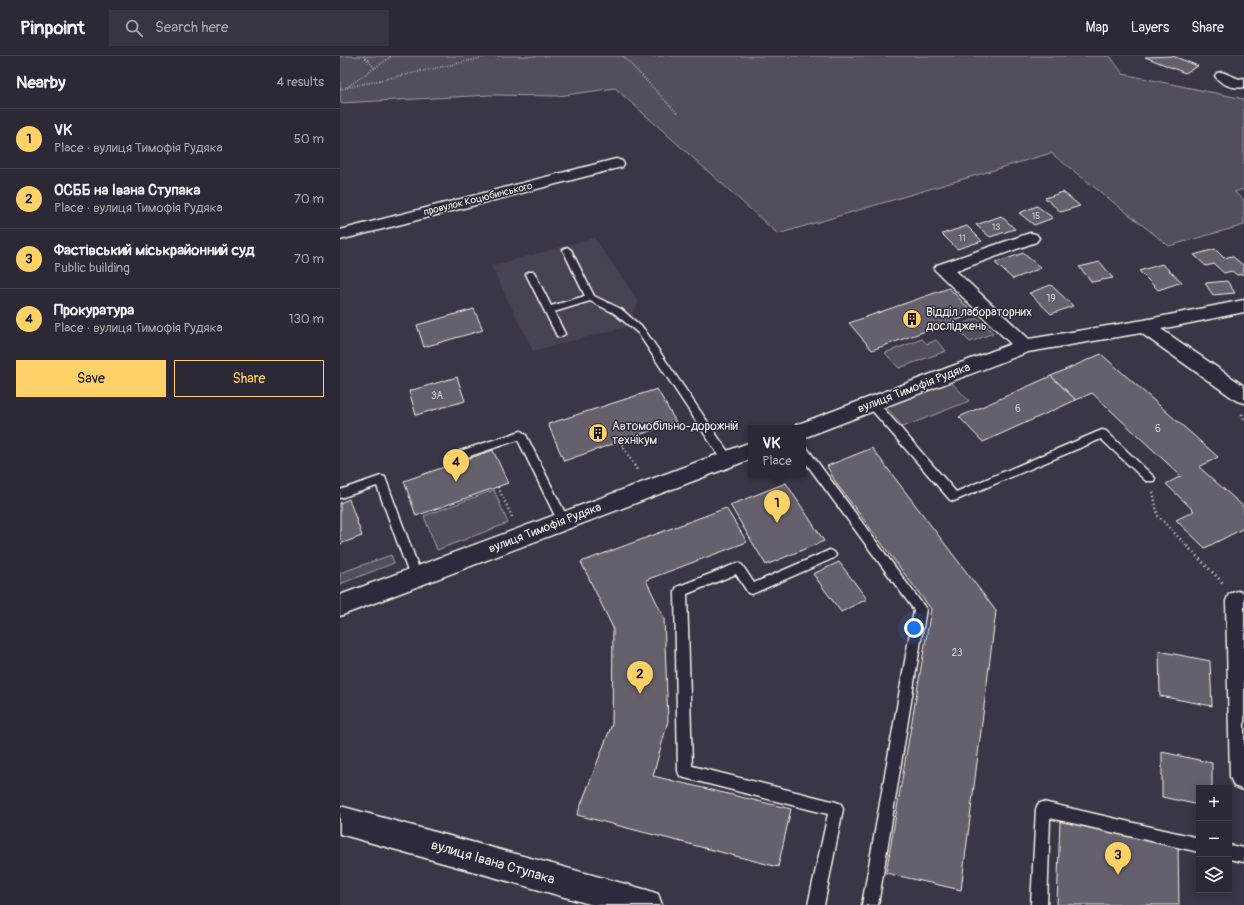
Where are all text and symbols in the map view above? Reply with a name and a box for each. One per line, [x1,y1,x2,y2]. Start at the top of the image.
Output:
search box [109,10,389,46]
text: Pinpoint [20,16,85,40]
icon: search [123,17,145,39]
text: Search here [155,18,228,37]
text: Map [1086,19,1109,36]
text: Layers [1131,19,1169,36]
text: Share [1191,19,1224,36]
text: Nearby [16,72,65,93]
text: 4 results [277,74,324,90]
text: VK [54,121,72,140]
text: 1 [26,131,32,147]
text: 50 m [294,131,324,147]
text: Place · вулиця Тимофія Рудяка [54,140,222,156]
street label: провулок Коцюбинського [422,180,534,218]
text: ОСББ на Івана Ступака [54,181,201,200]
text: 2 [25,191,33,207]
text: 70 m [294,191,324,207]
text: Place · вулиця Тимофія Рудяка [54,200,222,216]
house number: 15 [1032,211,1040,222]
house number: 13 [992,222,1000,233]
house number: 11 [958,233,966,244]
text: Фастівський міськрайонний суд [54,241,255,260]
text: 3 [25,251,33,267]
text: 70 m [294,251,324,267]
text: Public building [54,260,130,276]
house number: 19 [1046,293,1056,305]
text: Прокуратура [54,301,134,320]
place label: Відділ лабораторних досліджень [926,305,1032,334]
building icon: Відділ лабораторних досліджень [901,308,923,330]
text: 4 [25,311,33,327]
text: 130 m [288,311,324,327]
text: Place · вулиця Тимофія Рудяка [54,320,222,336]
street label: вулиця Тимофія Рудяка [856,359,973,416]
button: Save [16,360,166,397]
button: Share [174,360,324,397]
house number: 3А [431,390,444,402]
house number: 6 [1015,403,1021,415]
place label: Автомобільно-дорожній технікум [612,419,738,448]
building icon: Автомобільно-дорожній технікум [587,422,609,444]
house number: 6 [1155,423,1161,435]
popup [748,425,806,477]
text: VK [762,434,780,453]
pin: 4 [443,449,469,482]
text: Place [762,453,792,469]
pin: 1 [764,490,790,523]
street label: вулиця Тимофія Рудяка [487,499,604,556]
your location [904,618,924,638]
house number: 23 [952,647,963,659]
pin: 2 [627,661,653,694]
map controls [1196,785,1232,893]
button: + [1196,785,1232,821]
button: − [1196,821,1232,857]
street label: вулиця Івана Ступака [429,836,557,888]
pin: 3 [1105,842,1131,875]
button: layers [1196,857,1232,893]

